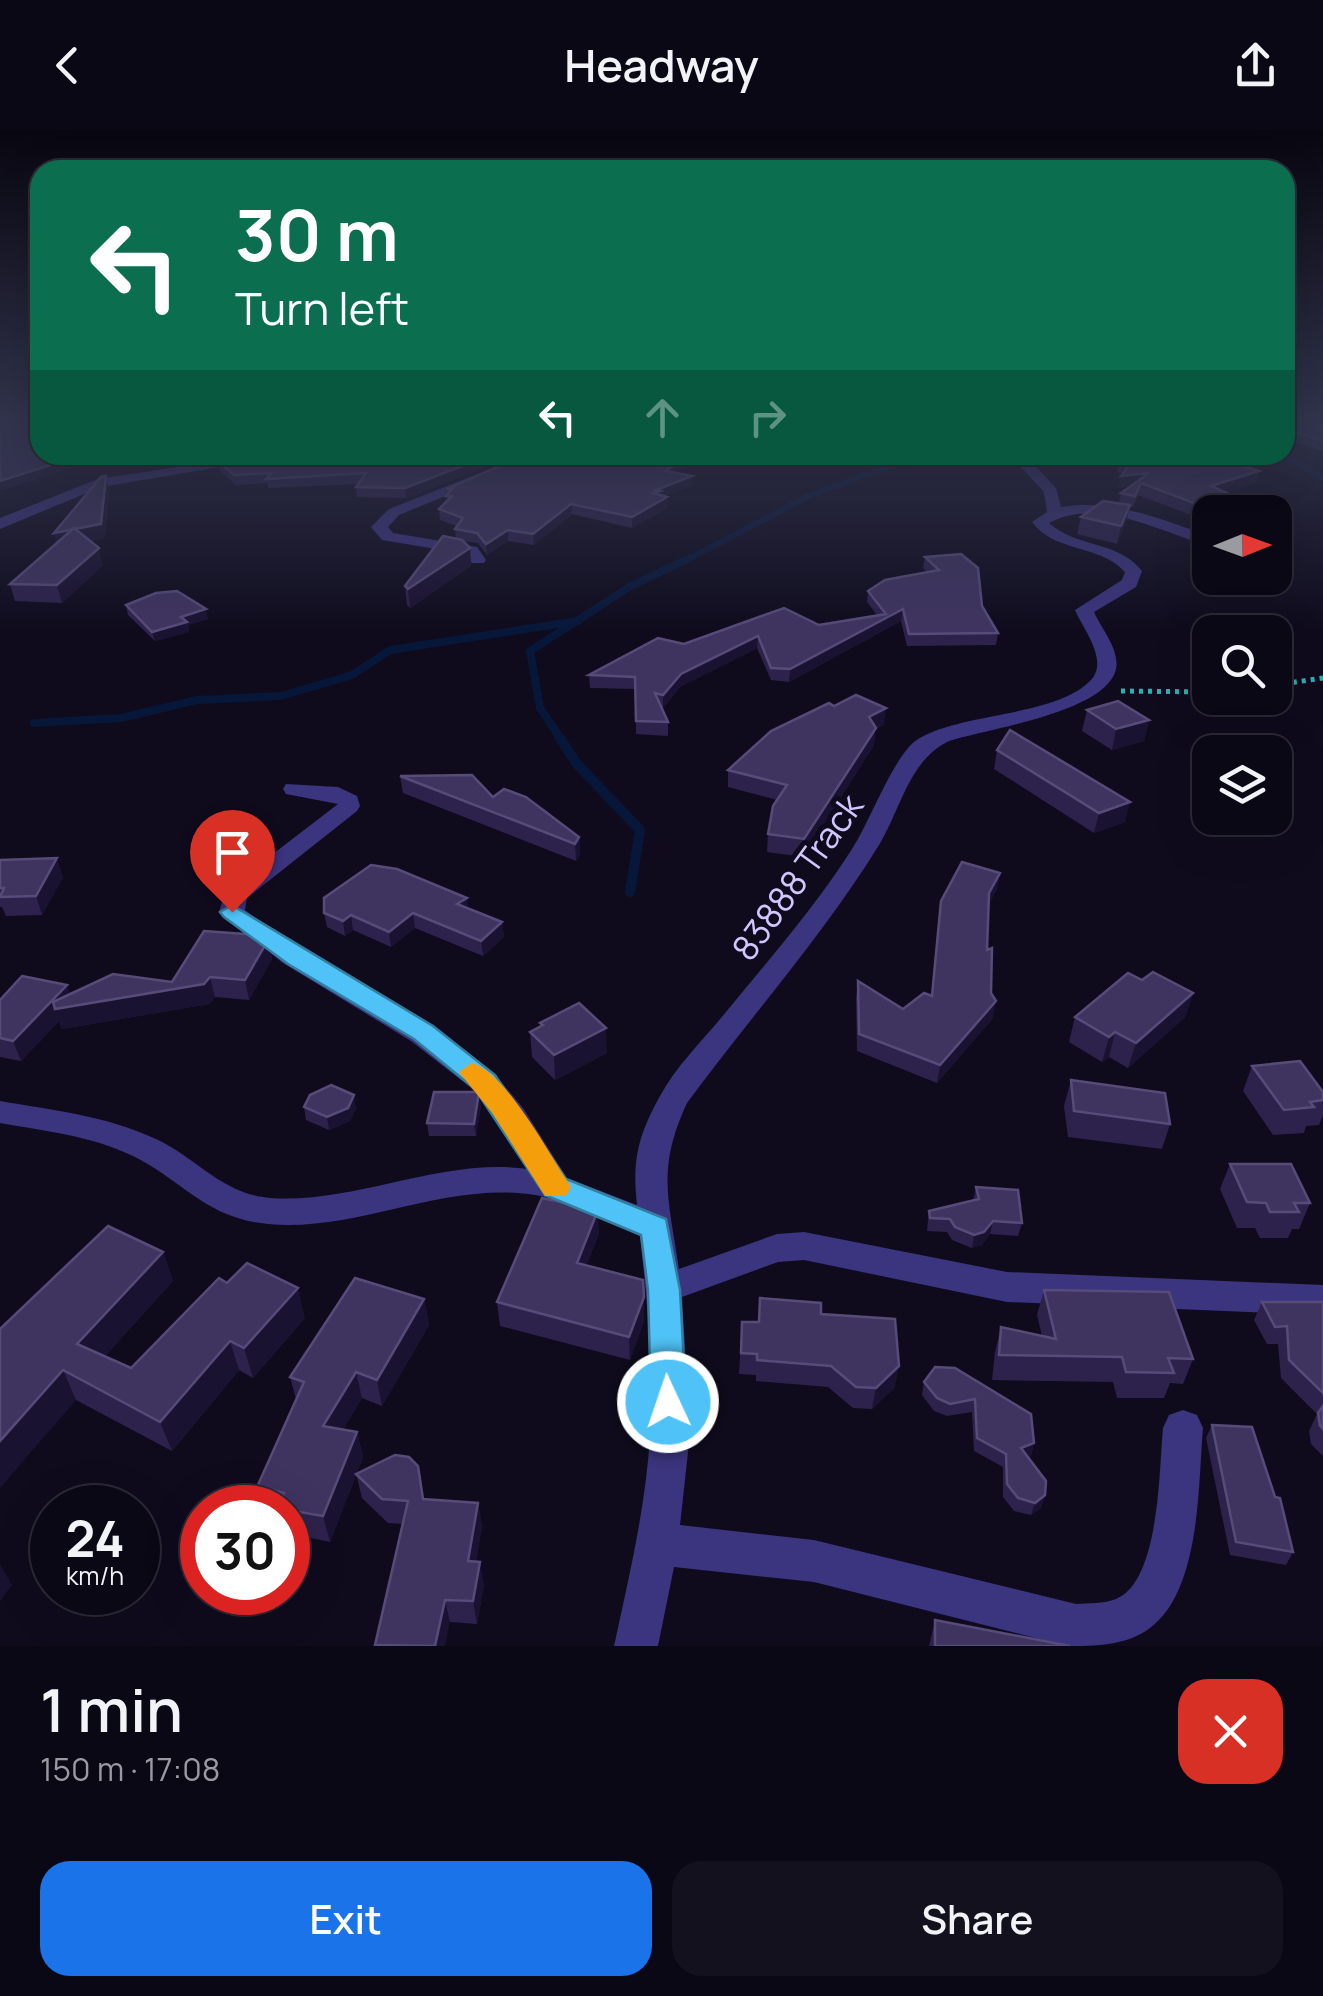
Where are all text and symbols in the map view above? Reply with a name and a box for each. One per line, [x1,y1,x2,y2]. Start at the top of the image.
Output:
text: Headway [564,34,759,96]
icon: back [40,38,95,93]
icon: share [1228,38,1283,93]
text: 30 m [235,186,399,282]
icon: left [70,200,200,330]
text: Turn left [235,277,409,339]
icon: left [530,390,585,445]
icon: ahead [635,390,690,445]
icon: right [740,390,795,445]
north arrow [1192,495,1292,595]
map controls [1192,495,1292,835]
button: search [1192,615,1292,715]
button: layers [1192,735,1292,835]
street label: 83888 Track [720,783,875,970]
pin [190,810,275,913]
icon: arrive [205,825,260,880]
position arrow [616,1350,720,1454]
speed limit sign: 30 [180,1485,310,1615]
text: 24 [65,1504,125,1572]
text: km/h [66,1558,124,1593]
text: 1 min [40,1668,183,1750]
button: close [1178,1679,1283,1784]
text: 150 m · 17:08 [40,1747,220,1791]
button: Exit [40,1861,652,1976]
button: Share [672,1861,1283,1976]

